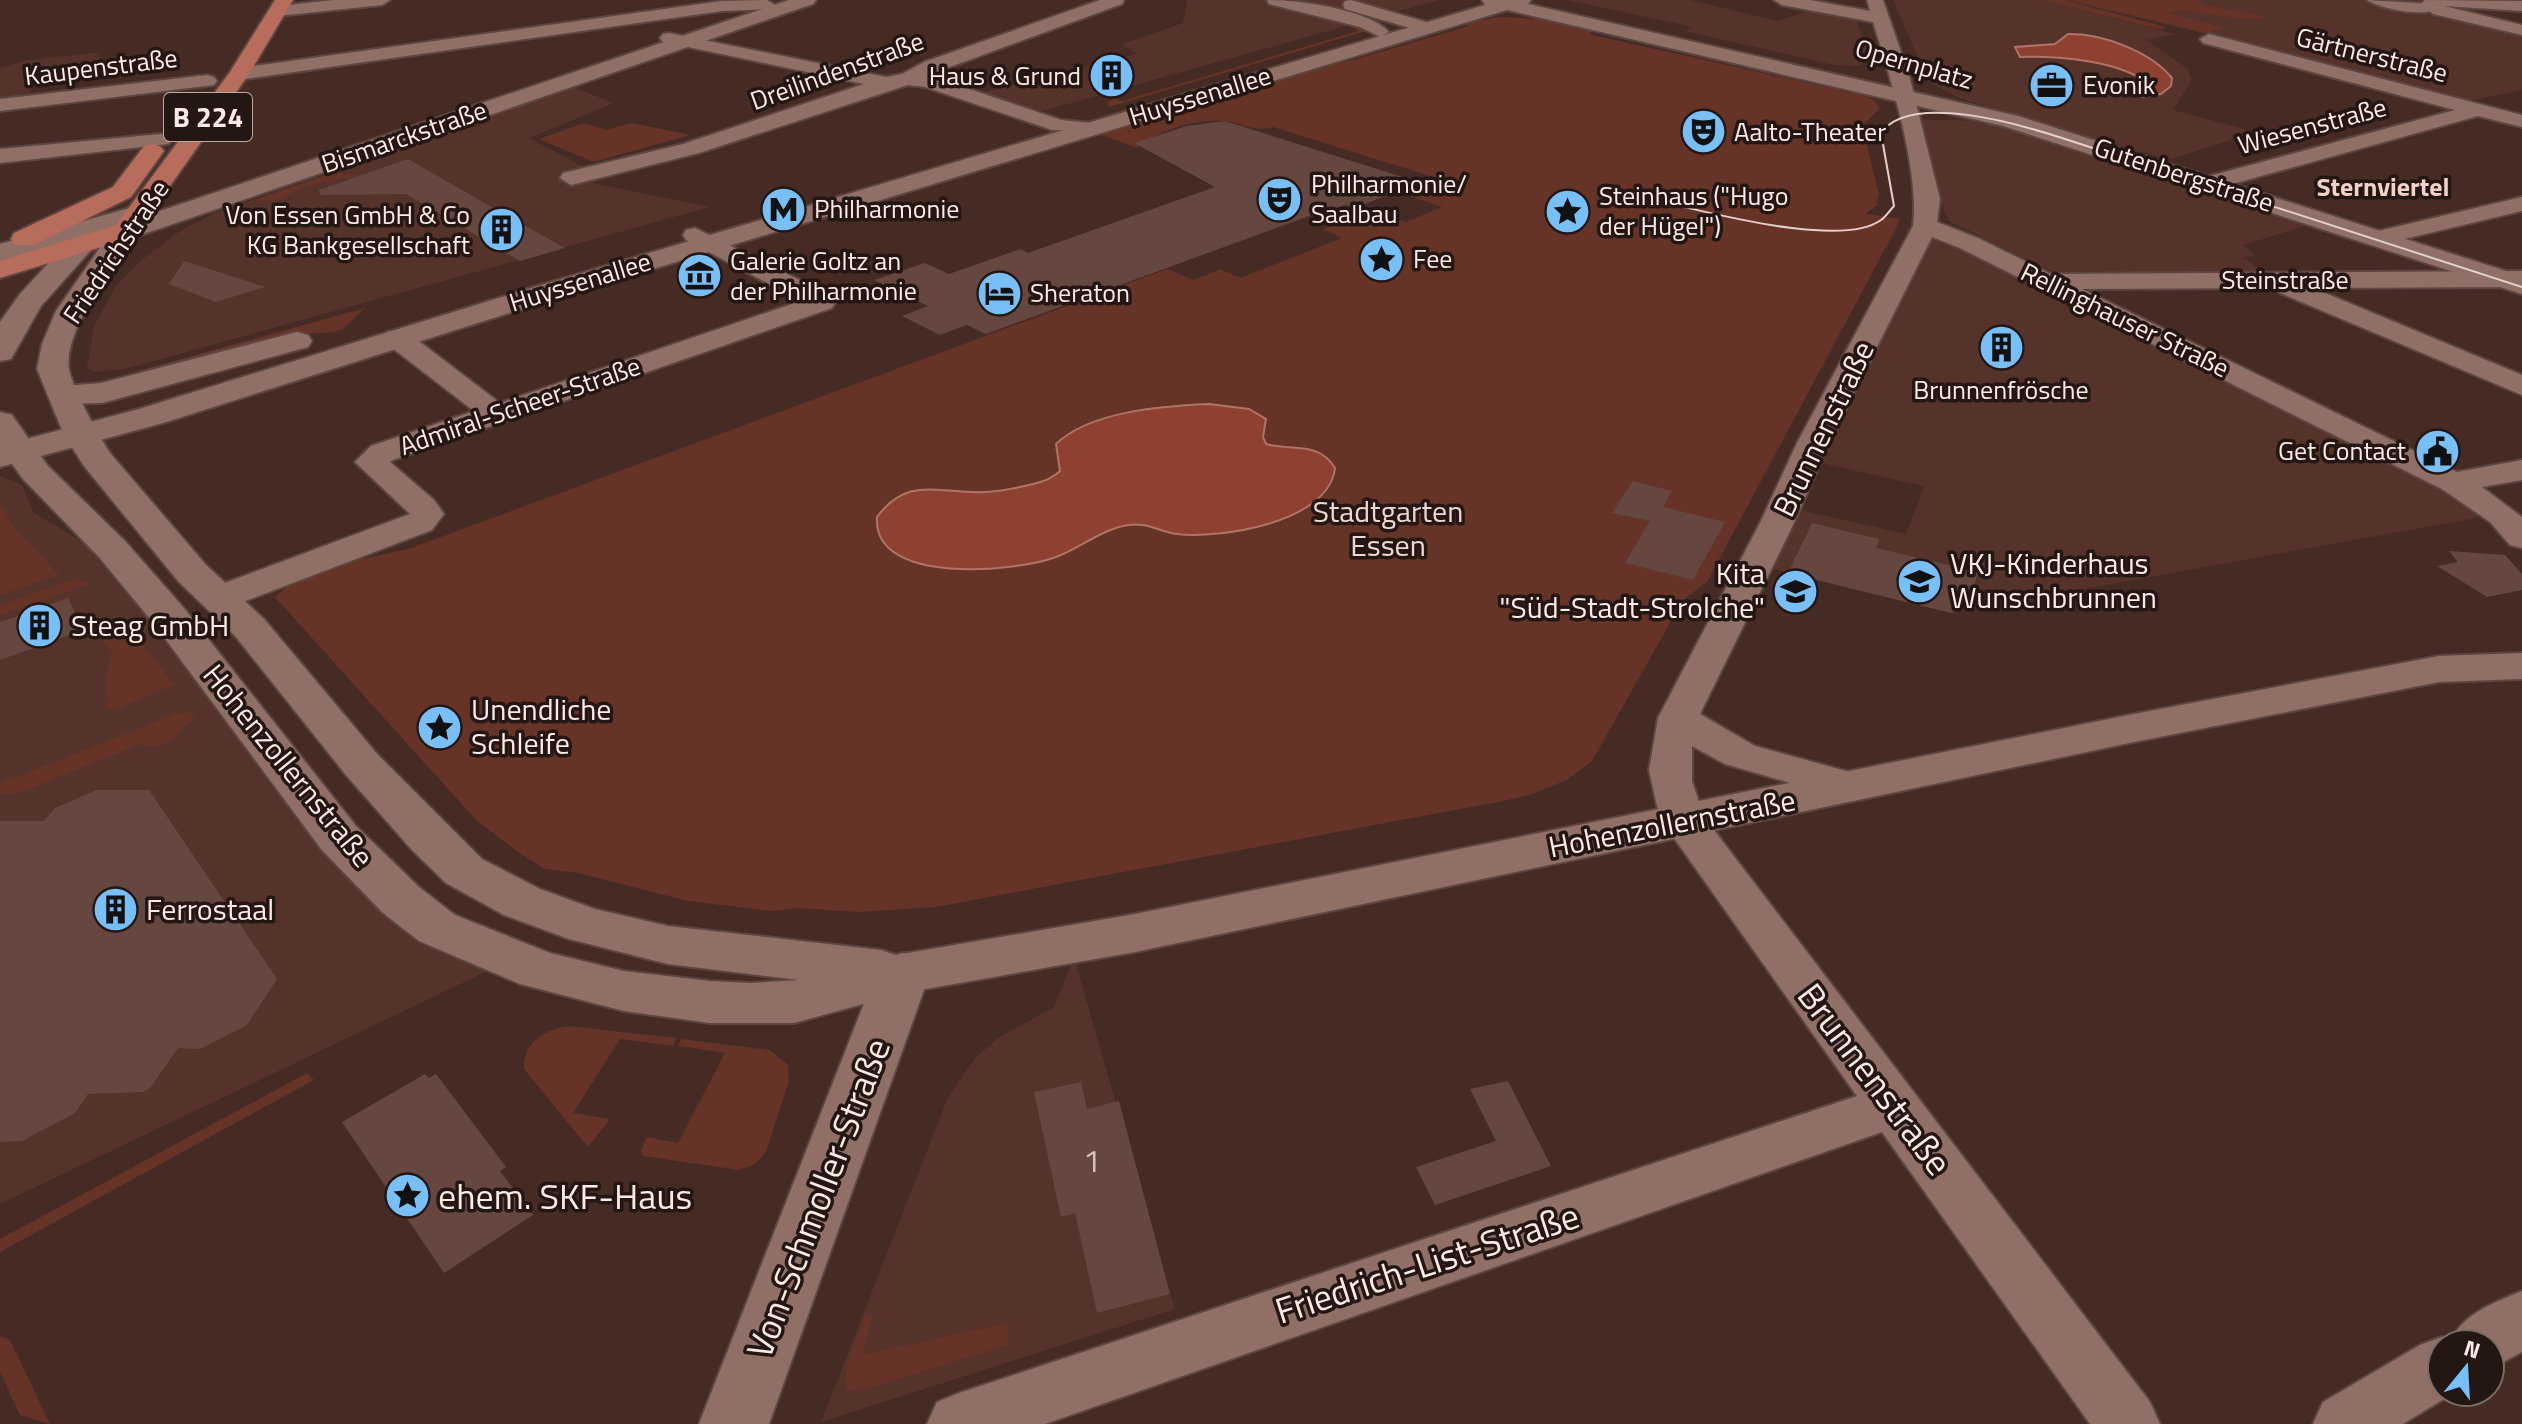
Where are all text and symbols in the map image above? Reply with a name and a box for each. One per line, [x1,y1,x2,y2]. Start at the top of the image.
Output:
street label: Gärtnerstraße [2292,17,2452,92]
street label: Dreilindenstraße [745,21,929,120]
street label: Opernplatz [1851,28,1977,99]
street label: Kaupenstraße [22,38,180,95]
building icon: Haus & Grund [1088,52,1136,100]
street label: Huyssenallee [1124,55,1276,136]
place label: Haus & Grund [929,56,1081,95]
office icon: Evonik [2028,61,2076,109]
place label: Evonik [2083,65,2155,104]
street label: Wiesenstraße [2233,87,2390,164]
street label: Bismarckstraße [316,90,492,183]
road number: B 224 [164,93,252,141]
theatre icon: Aalto-Theater [1679,108,1727,156]
place label: Aalto-Theater [1734,112,1886,151]
street label: Gutenbergstraße [2090,127,2279,222]
place label: Philharmonie/ Saalbau [1311,164,1467,233]
district label: Sternviertel [2316,167,2450,206]
street label: Friedrichstraße [53,172,178,331]
theatre icon: Philharmonie/ Saalbau [1256,175,1304,223]
place label: Steinhaus ("Hugo der Hügel") [1599,176,1788,245]
metro station icon: Philharmonie [759,185,807,233]
place icon: Steinhaus ("Hugo der Hügel") [1544,187,1592,235]
place label: Philharmonie [814,189,959,228]
place label: Von Essen GmbH & Co KG Bankgesellschaft [225,195,470,264]
building icon: Von Essen GmbH & Co KG Bankgesellschaft [477,206,525,254]
place icon: Fee [1358,235,1406,283]
place label: Fee [1413,239,1452,278]
street label: Huyssenallee [504,241,656,322]
place label: Galerie Goltz an der Philharmonie [730,241,917,310]
museum icon: Galerie Goltz an der Philharmonie [675,252,723,300]
street label: Rellinghauser Straße [2014,252,2236,387]
street label: Steinstraße [2221,260,2349,299]
hotel icon: Sheraton [975,269,1023,317]
place label: Sheraton [1030,273,1130,312]
building icon: Brunnenfrösche [1977,323,2025,371]
street label: Brunnenstraße [1761,333,1886,524]
street label: Admiral-Scheer-Straße [394,346,646,465]
place label: Brunnenfrösche [1913,370,2089,409]
public building icon: Get Contact [2413,427,2461,475]
place label: Get Contact [2278,431,2406,470]
park label: Stadtgarten Essen [1313,488,1463,568]
place label: VKJ-Kinderhaus Wunschbrunnen [1950,540,2157,620]
place label: Kita "Süd-Stadt-Strolche" [1499,550,1765,630]
school or university icon: VKJ-Kinderhaus Wunschbrunnen [1895,557,1943,605]
school or university icon: Kita "Süd-Stadt-Strolche" [1772,567,1820,615]
building icon: Steag GmbH [16,602,64,650]
place label: Steag GmbH [71,602,229,648]
street label: Hohenzollernstraße [192,654,385,877]
place label: Unendliche Schleife [471,686,611,766]
place icon: Unendliche Schleife [416,703,464,751]
street label: Hohenzollernstraße [1544,777,1799,869]
building icon: Ferrostaal [91,886,139,934]
place label: Ferrostaal [146,886,274,932]
street label: Brunnenstraße [1785,971,1966,1187]
street label: Von-Schmoller-Straße [731,1030,904,1366]
house number: 1 [1083,1136,1101,1184]
place label: ehem. SKF-Haus [438,1168,692,1223]
place icon: ehem. SKF-Haus [383,1172,431,1220]
street label: Friedrich-List-Straße [1268,1187,1586,1338]
north arrow [2426,1328,2506,1408]
text: N [2460,1330,2485,1368]

